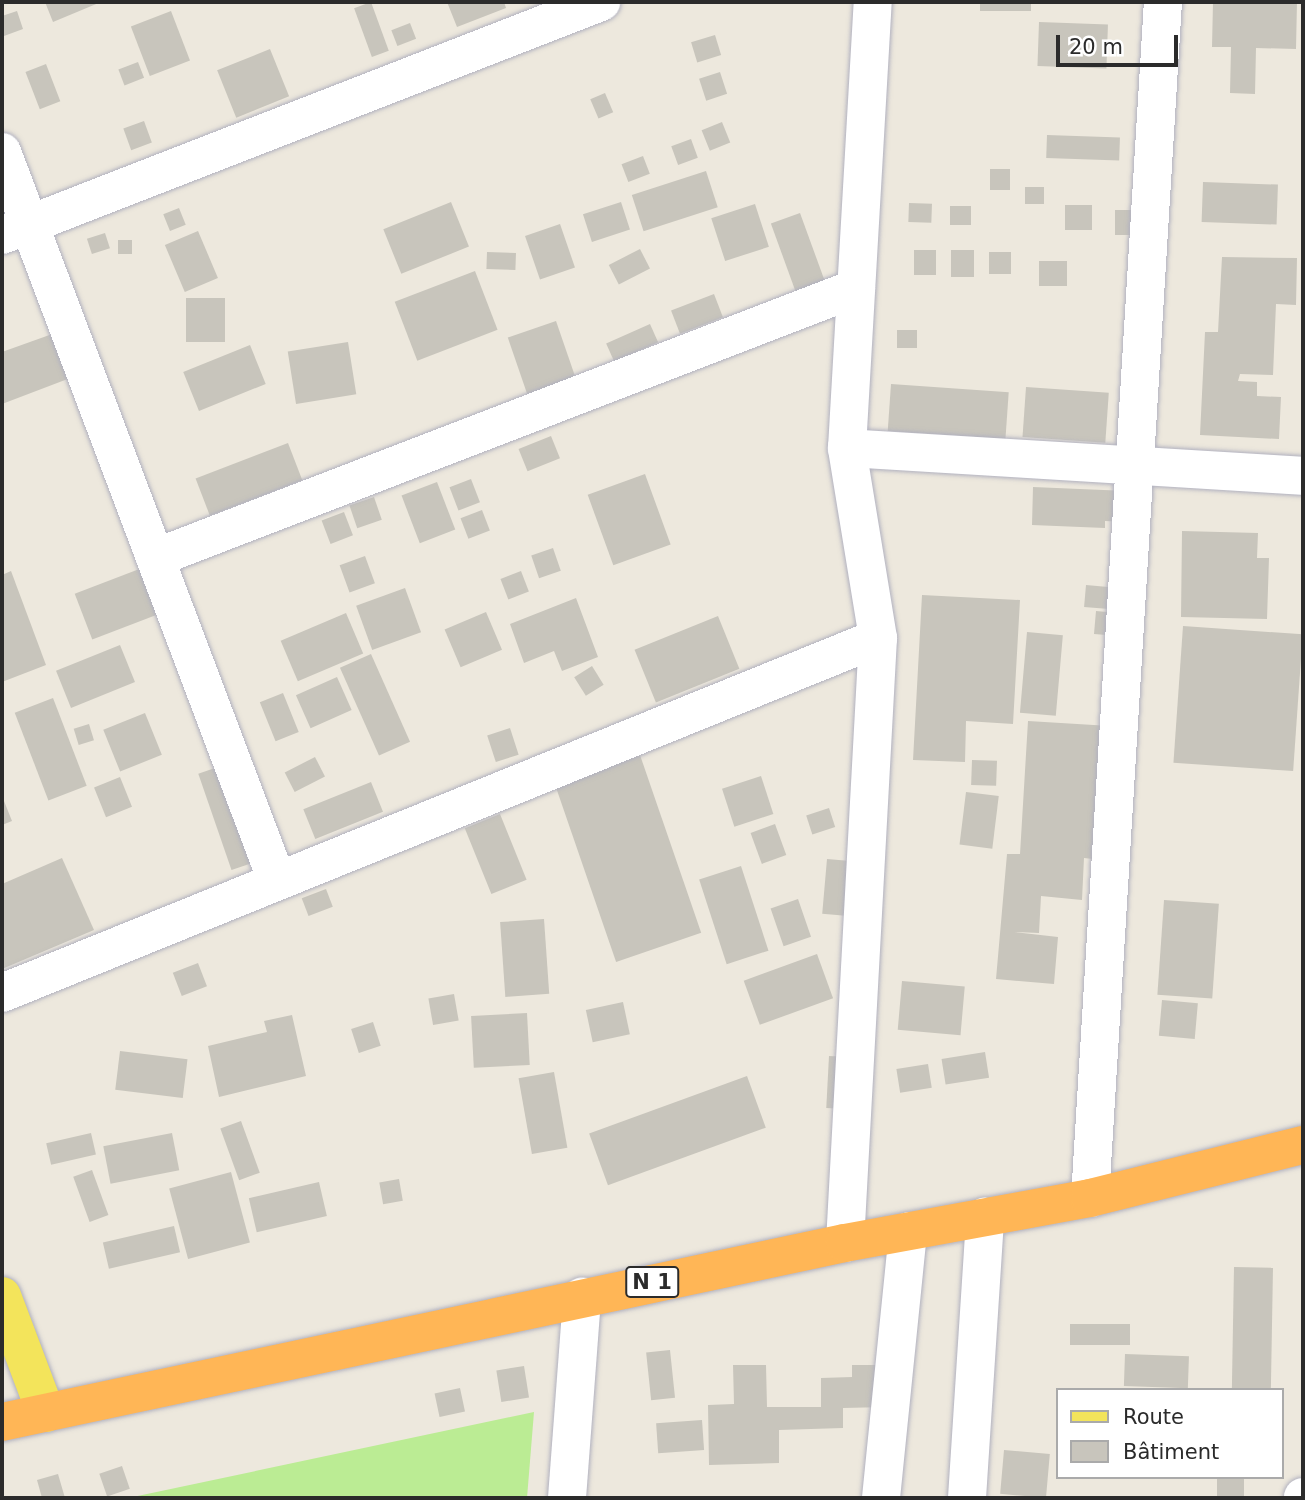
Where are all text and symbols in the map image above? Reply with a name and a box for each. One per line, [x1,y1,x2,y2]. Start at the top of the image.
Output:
scale bar [1060,21,1182,65]
text: 20 m [1069,35,1123,59]
road number: N 1 [624,1264,680,1300]
legend [1056,1388,1284,1479]
text: Route [1123,1405,1184,1429]
text: Bâtiment [1123,1440,1219,1464]

